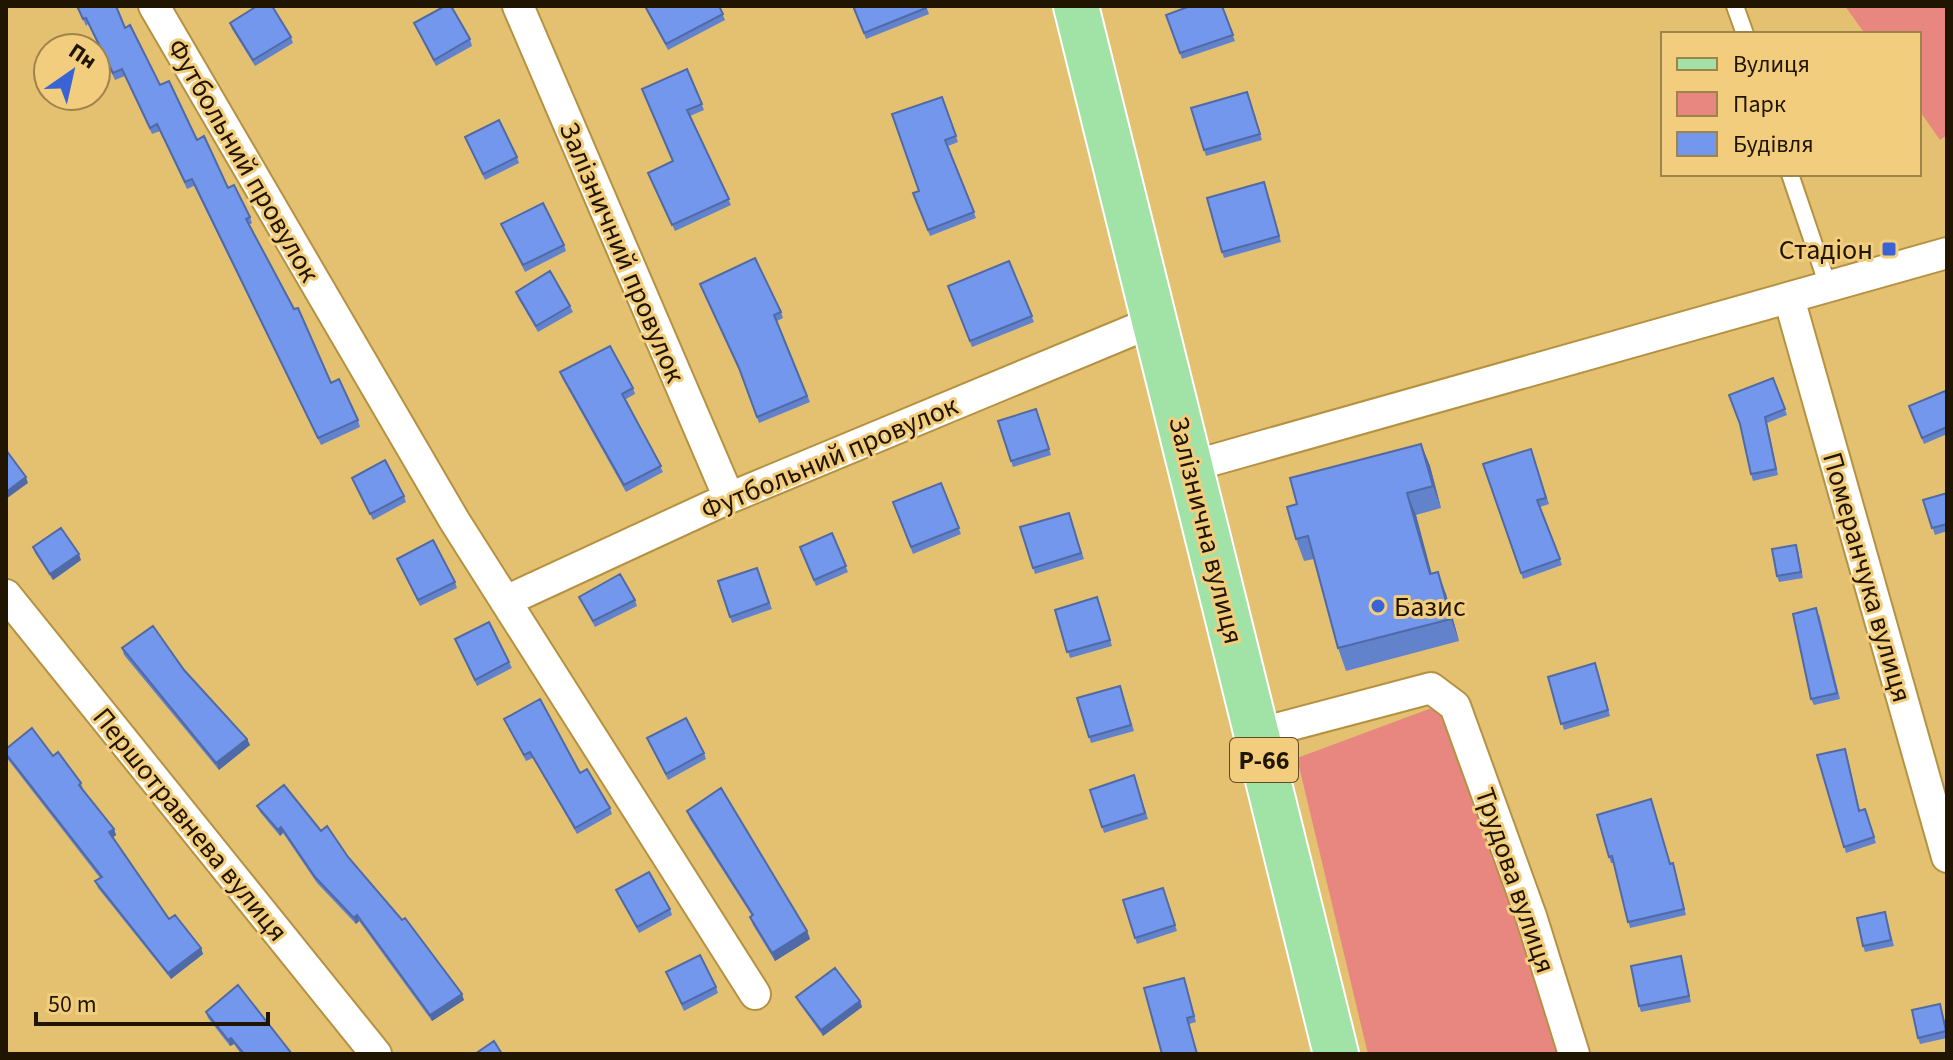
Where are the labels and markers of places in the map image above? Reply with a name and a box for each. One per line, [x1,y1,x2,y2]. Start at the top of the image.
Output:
place label: Стадіон [1779,230,1873,270]
marker: Стадіон [1880,240,1898,258]
place label: Базис [1394,587,1466,627]
marker: Базис [1369,597,1387,615]

